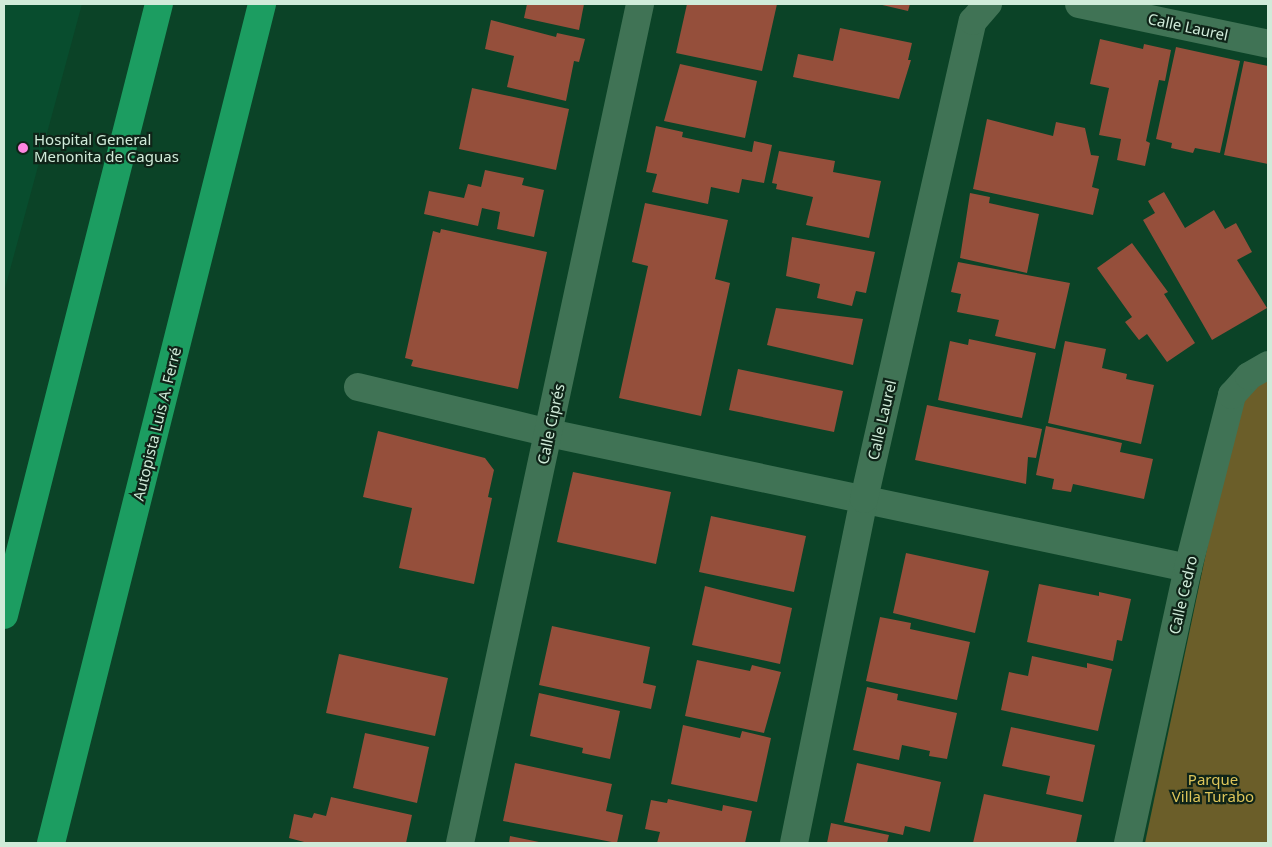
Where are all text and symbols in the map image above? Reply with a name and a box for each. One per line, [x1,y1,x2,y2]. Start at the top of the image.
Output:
street label: Calle Laurel [1146,10,1230,44]
place label: Hospital General Menonita de Caguas [34,130,179,165]
marker: Hospital General Menonita de Caguas [16,141,30,155]
street label: Autopista Luis A. Ferré [129,345,185,503]
street label: Calle Laurel [864,378,900,462]
street label: Calle Ciprés [534,382,568,466]
street label: Calle Cedro [1165,554,1201,636]
park label: Parque Villa Turabo [1172,770,1254,805]

